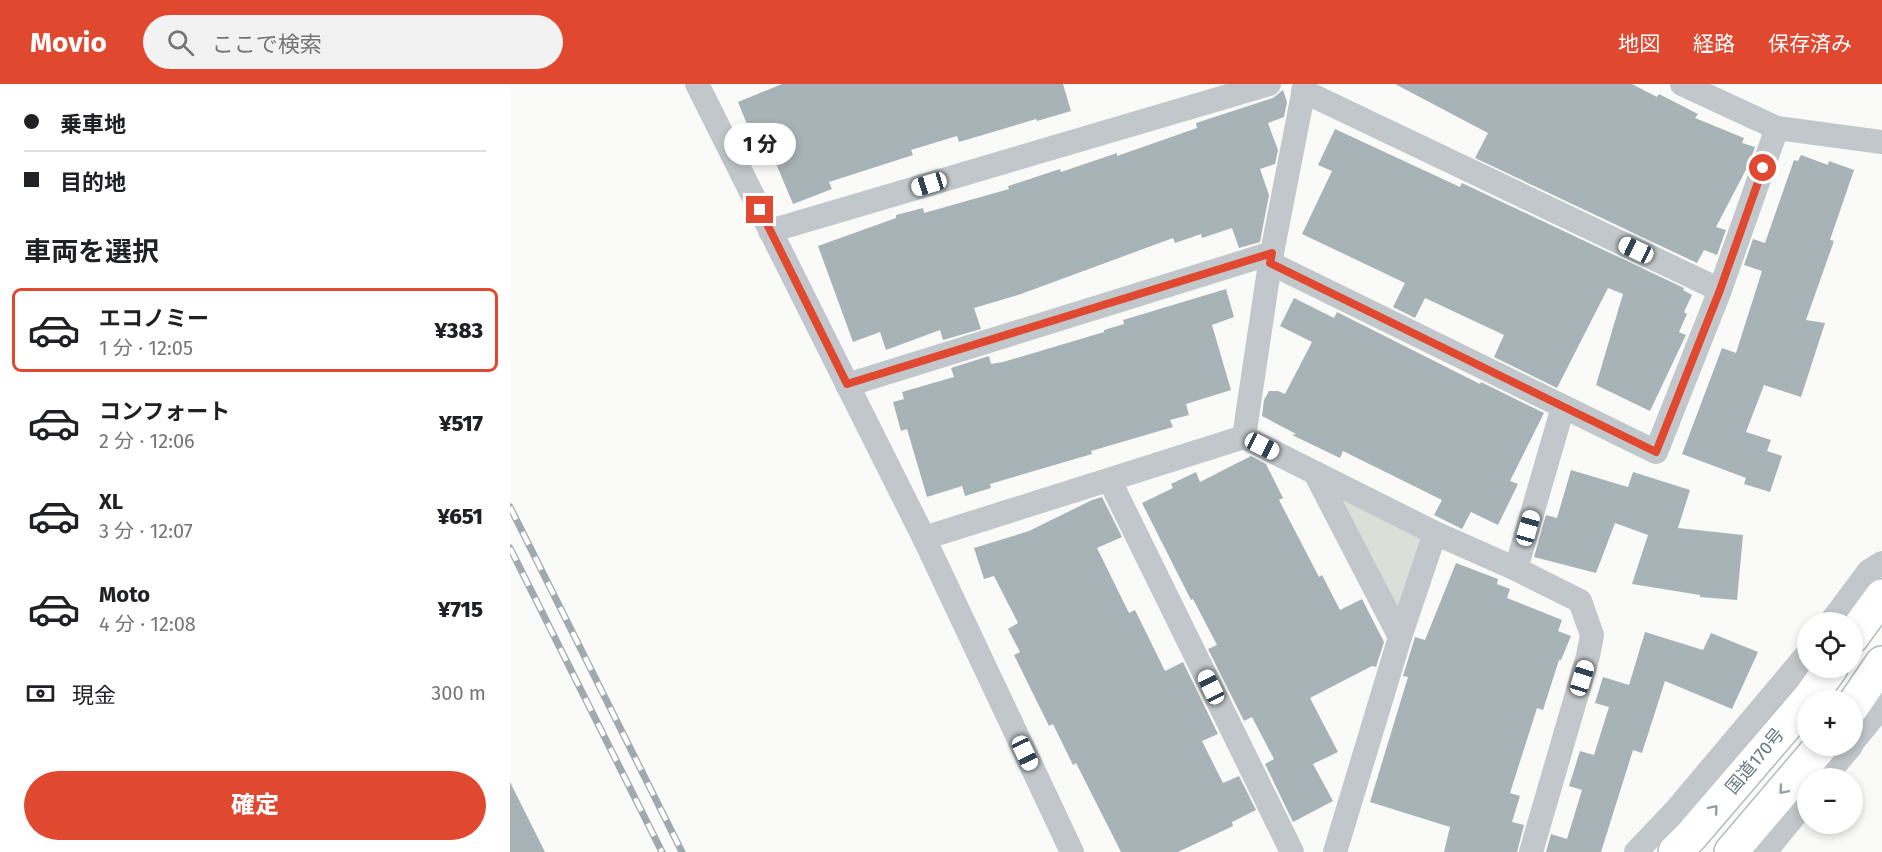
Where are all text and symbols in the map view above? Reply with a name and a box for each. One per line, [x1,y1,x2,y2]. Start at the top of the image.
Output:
search box [143,15,563,69]
text: Movio [30,26,107,59]
icon: search [164,26,197,59]
text: ここで検索 [212,31,322,58]
text: 地図 [1618,31,1660,57]
text: 経路 [1693,31,1735,57]
text: 保存済み [1768,31,1852,57]
text: 乗車地 [60,111,126,138]
callout: 1 分 [724,123,796,165]
text: 1 分 [743,132,777,156]
route start [1749,154,1776,181]
text: 目的地 [60,169,126,196]
car [909,170,949,198]
route end [746,196,773,223]
car [1616,234,1656,266]
text: 車両を選択 [24,236,159,268]
icon: car [27,303,81,357]
text: エコノミー [99,305,209,332]
text: ¥383 [434,317,483,344]
text: 1 分 · 12:05 [99,336,193,360]
icon: car [27,396,81,450]
text: コンフォート [99,398,230,425]
text: ¥517 [439,410,483,437]
text: 2 分 · 12:06 [99,429,195,453]
car [1242,430,1282,462]
text: XL [99,488,123,515]
icon: car [27,489,81,543]
text: ¥651 [437,503,483,530]
car [1514,508,1542,548]
text: 3 分 · 12:07 [99,519,193,543]
text: Moto [99,581,150,608]
icon: car [27,582,81,636]
text: ¥715 [438,596,483,623]
text: 4 分 · 12:08 [99,612,196,636]
map controls [1797,612,1863,834]
button: locate [1797,612,1863,678]
car [1568,658,1596,698]
car [1195,667,1227,707]
icon: cash [24,677,57,710]
text: 300 m [431,681,486,705]
text: 現金 [72,682,116,709]
button: + [1797,690,1863,756]
street label: 国道170号 [1721,723,1789,799]
car [1009,733,1041,773]
button: − [1797,768,1863,834]
button: 確定 [24,771,486,840]
one-way arrow [1779,783,1790,794]
one-way arrow [1707,805,1718,816]

